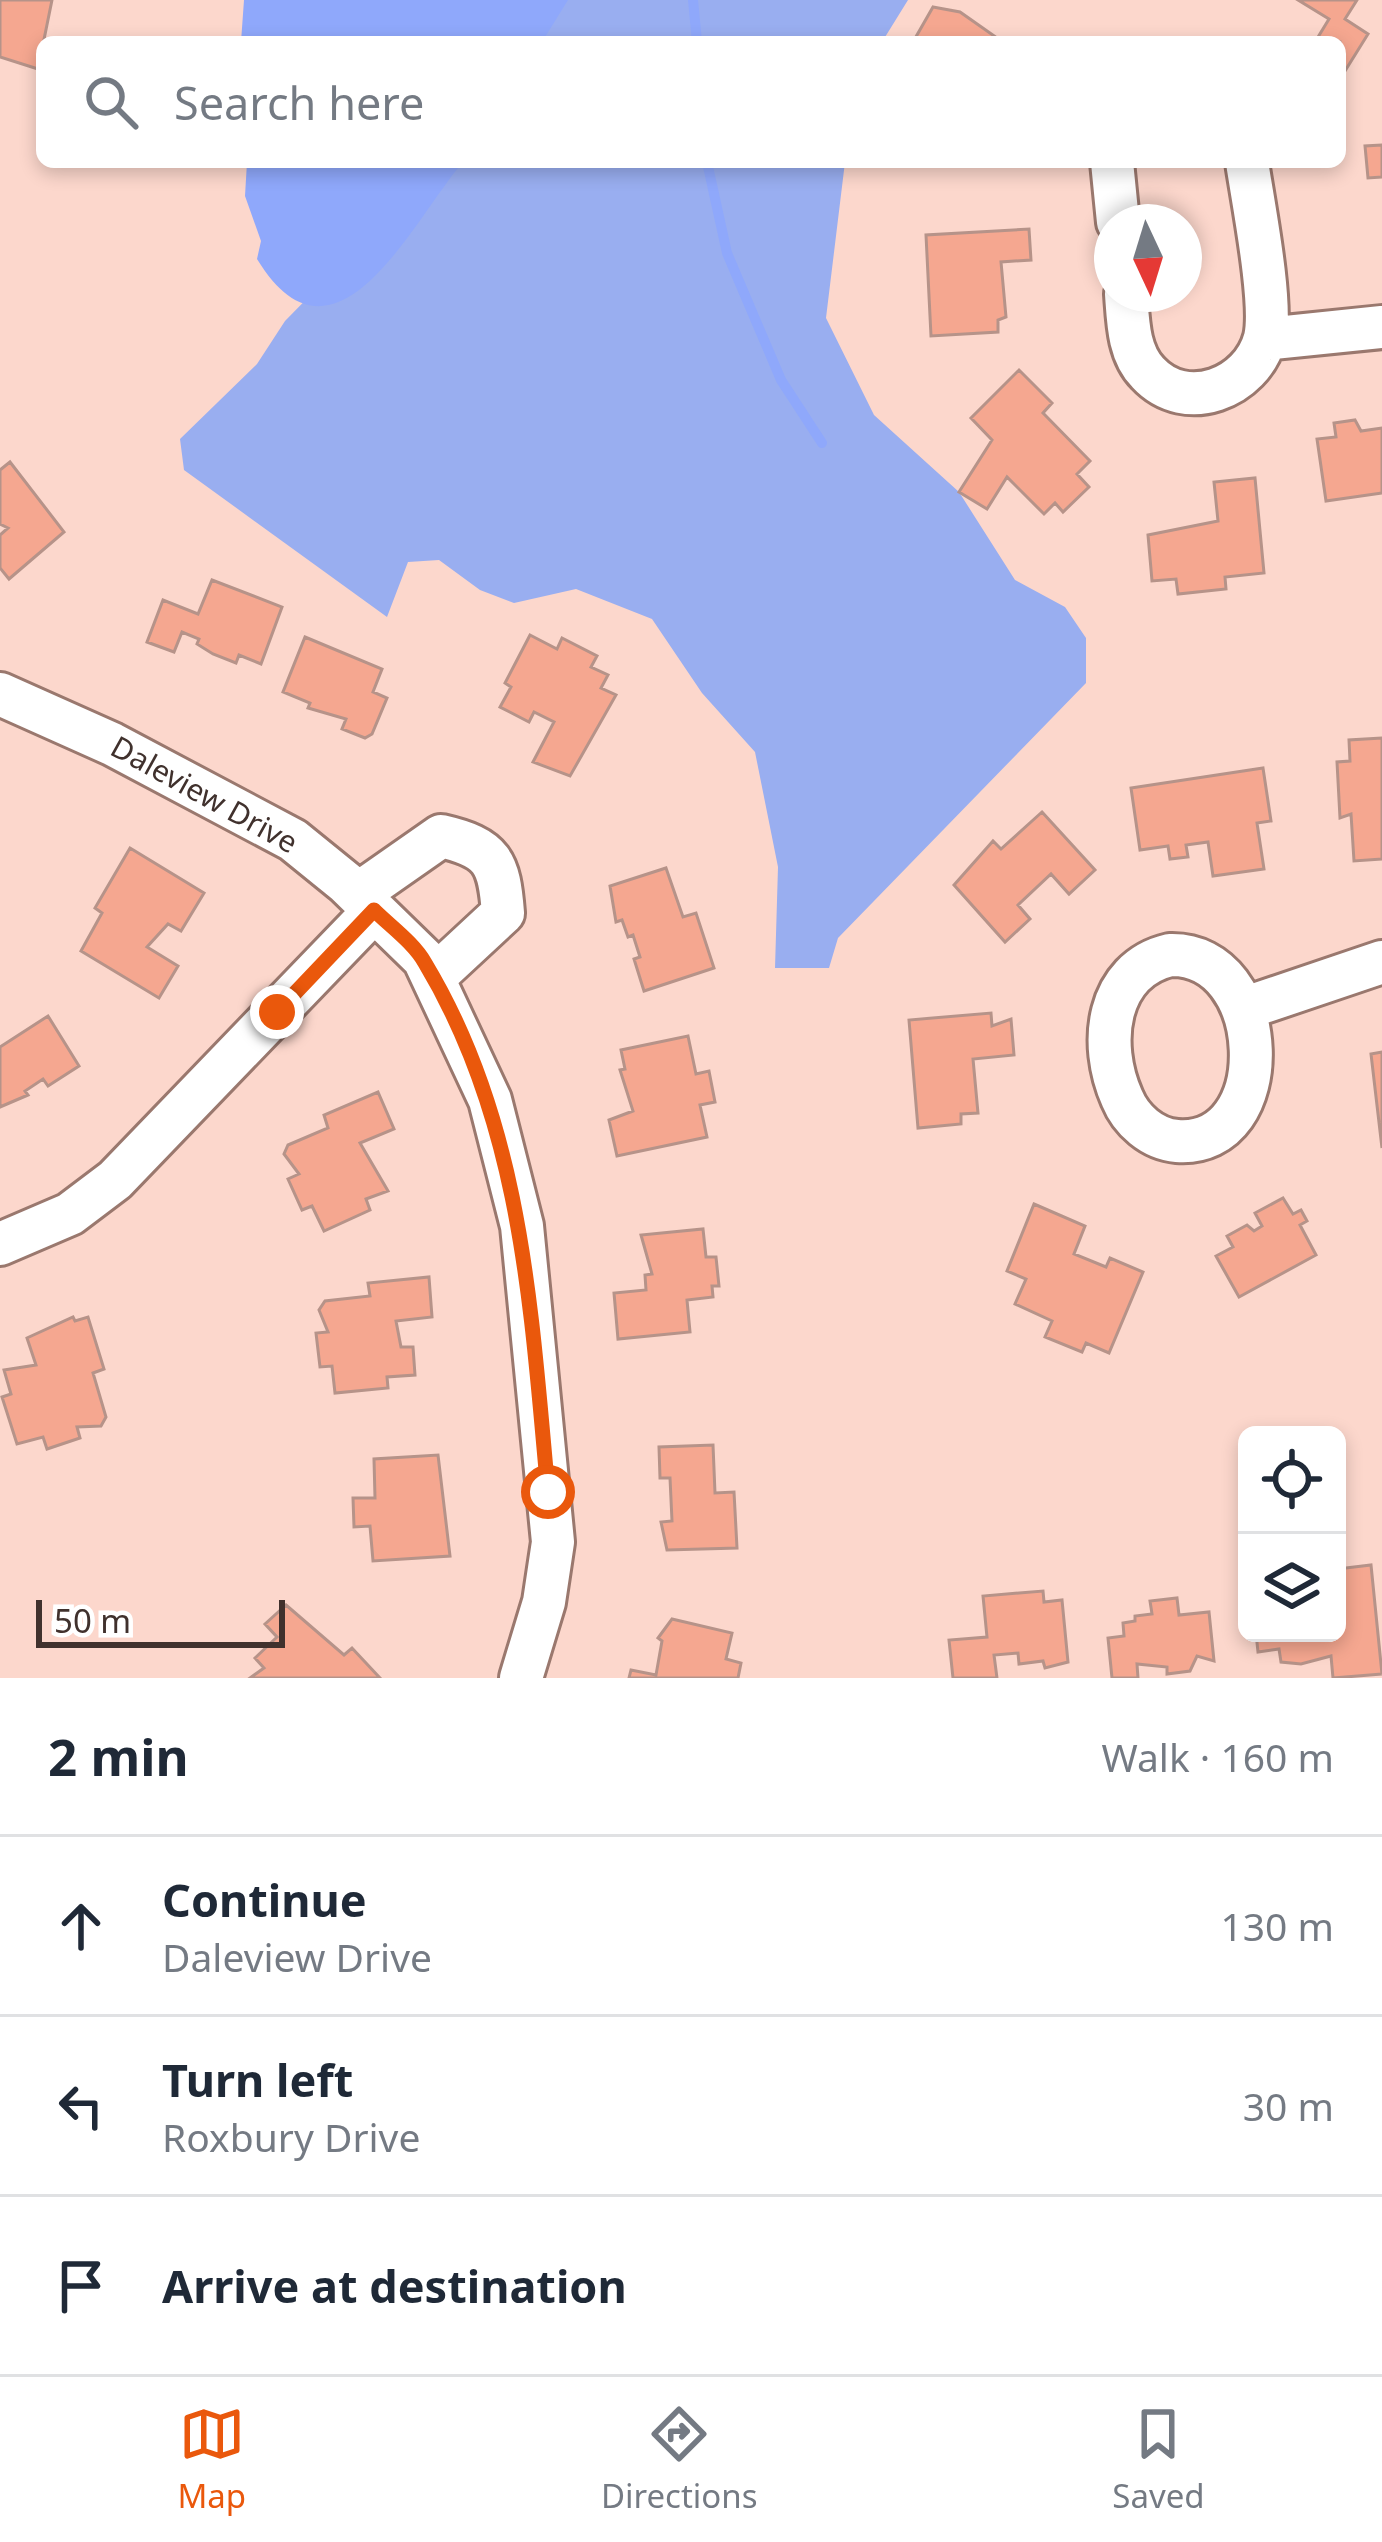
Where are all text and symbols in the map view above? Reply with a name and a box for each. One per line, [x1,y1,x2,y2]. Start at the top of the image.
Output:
search box [36,36,1346,168]
icon: search [78,69,144,135]
text: Search here [174,72,424,133]
north arrow [1094,204,1202,312]
street label: Daleview Drive [104,725,305,862]
route end [250,985,304,1039]
map controls [1238,1426,1346,1642]
button: locate [1238,1426,1346,1534]
route start [521,1465,575,1519]
button: layers [1238,1534,1346,1642]
scale bar [36,1594,285,1647]
text: 50 m [54,1598,131,1643]
text: 2 min [48,1721,189,1791]
text: Walk · 160 m [1101,1730,1334,1783]
text: Continue [162,1869,367,1930]
icon: ahead [48,1893,114,1959]
text: 130 m [1220,1899,1334,1952]
text: Daleview Drive [162,1930,432,1983]
text: Turn left [162,2049,353,2110]
icon: left [48,2073,114,2139]
text: 30 m [1243,2079,1334,2132]
text: Roxbury Drive [162,2110,420,2163]
icon: arrive [48,2253,114,2319]
text: Arrive at destination [162,2255,627,2316]
tab: Map [177,2401,246,2518]
tab: Directions [601,2401,758,2518]
tab: Saved [1112,2401,1205,2518]

